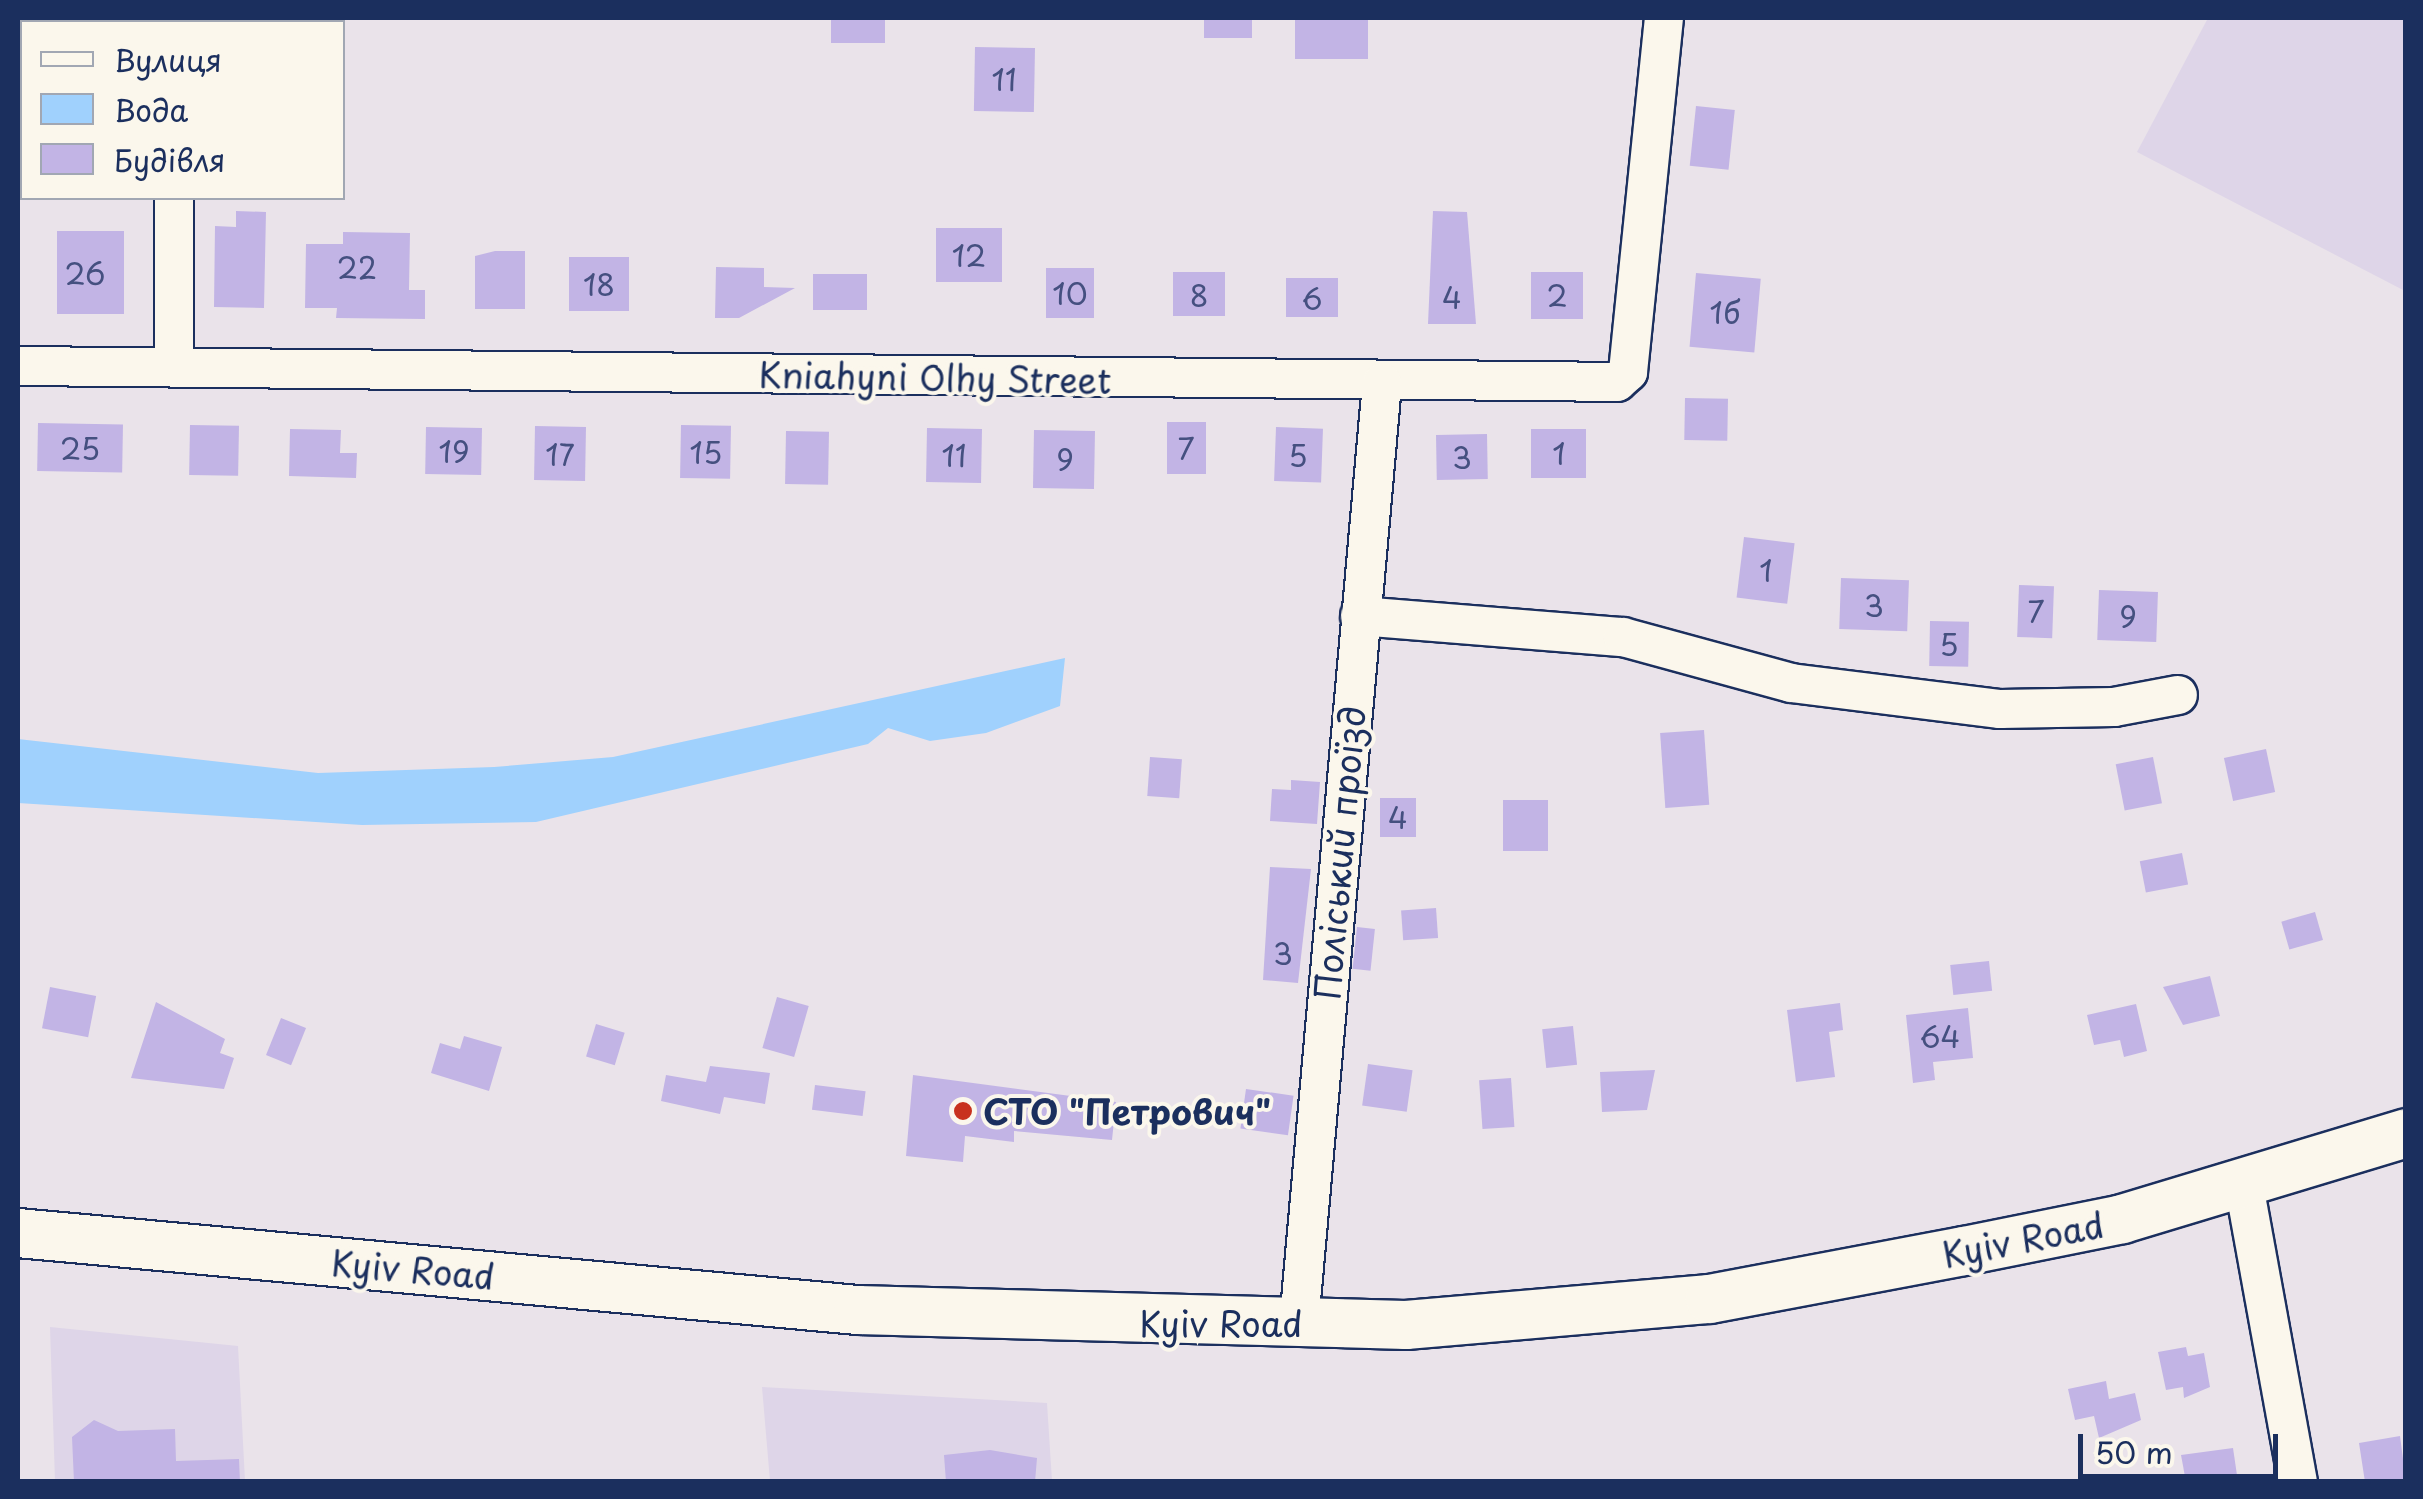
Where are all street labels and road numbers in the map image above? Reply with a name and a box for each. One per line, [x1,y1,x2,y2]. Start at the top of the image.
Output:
street label: Kniahyni Olhy Street [757,353,1113,401]
street label: Поліський проїзд [1305,704,1373,1002]
street label: Kyiv Road [1938,1203,2108,1275]
street label: Kyiv Road [329,1241,497,1297]
street label: Kyiv Road [1139,1302,1303,1344]

